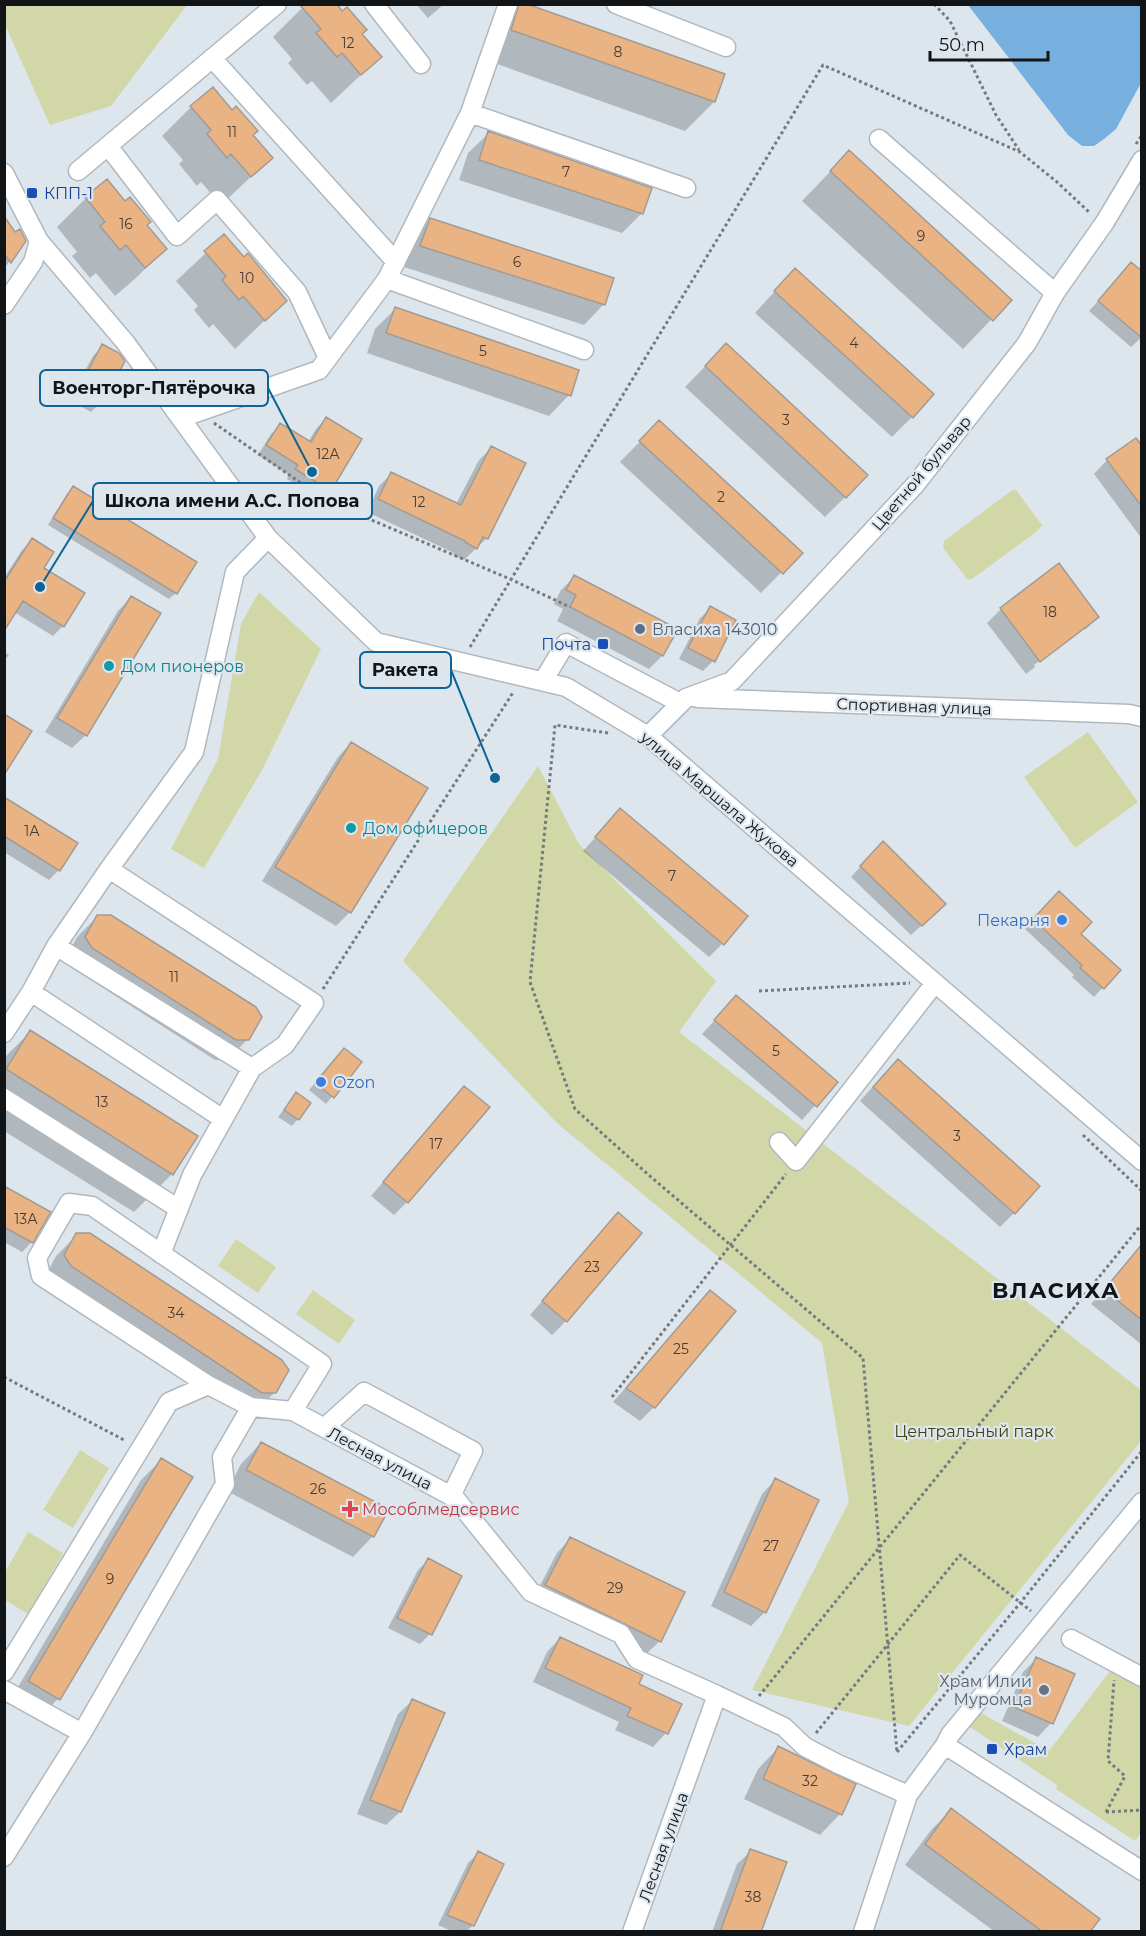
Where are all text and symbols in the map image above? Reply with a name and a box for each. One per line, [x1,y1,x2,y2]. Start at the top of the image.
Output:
scale bar [930,24,1048,62]
house number: 12 [341,34,355,52]
text: 50 m [939,34,985,56]
house number: 8 [614,43,623,61]
house number: 11 [227,123,237,141]
house number: 7 [562,163,570,181]
place label: КПП-1 [44,184,93,203]
marker: КПП-1 [25,186,39,200]
house number: 16 [119,215,133,233]
house number: 9 [917,227,925,245]
house number: 6 [513,253,522,271]
house number: 10 [240,269,254,287]
house number: 4 [849,334,859,352]
house number: 5 [479,342,487,360]
callout: Военторг-Пятёрочка [40,370,268,406]
text: Военторг-Пятёрочка [52,377,256,399]
house number: 3 [782,411,790,429]
street label: Цветной бульвар [868,412,975,535]
house number: 12А [316,445,340,463]
callout: Школа имени А.С. Попова [93,483,372,519]
house number: 2 [717,488,725,506]
text: Школа имени А.С. Попова [105,490,359,512]
house number: 12 [412,493,426,511]
house number: 18 [1043,603,1057,621]
place label: Власиха 143010 [652,620,777,639]
marker: Власиха 143010 [633,622,647,636]
place label: Почта [541,635,591,654]
marker: Почта [596,637,610,651]
callout: Ракета [360,652,451,688]
place label: Дом пионеров [121,657,244,676]
marker: Дом пионеров [102,659,116,673]
text: Ракета [372,659,438,681]
street label: Спортивная улица [836,694,992,719]
street label: улица Маршала Жукова [636,727,803,871]
place label: Дом офицеров [363,819,488,838]
marker: Дом офицеров [344,821,358,835]
house number: 1А [24,822,40,840]
house number: 7 [668,867,676,885]
place label: Пекарня [977,911,1050,930]
marker: Пекарня [1055,913,1069,927]
house number: 11 [169,968,179,986]
house number: 5 [772,1042,780,1060]
place label: Ozon [333,1073,375,1092]
marker: Ozon [314,1075,328,1089]
house number: 13 [96,1093,109,1111]
house number: 3 [953,1127,961,1145]
house number: 17 [429,1135,443,1153]
house number: 13А [14,1210,38,1228]
house number: 23 [584,1258,600,1276]
district label: ВЛАСИХА [992,1277,1120,1304]
house number: 34 [167,1304,185,1322]
house number: 25 [673,1340,689,1358]
park label: Центральный парк [894,1422,1054,1441]
street label: Лесная улица [324,1423,435,1494]
house number: 26 [310,1480,327,1498]
place label: Мособлмедсервис [362,1500,519,1519]
marker: Мособлмедсервис [343,1502,357,1516]
house number: 27 [763,1537,779,1555]
house number: 9 [106,1570,114,1588]
house number: 29 [607,1579,623,1597]
place label: Храм Илии Муромца [939,1672,1032,1709]
marker: Храм Илии Муромца [1037,1683,1051,1697]
place label: Храм [1004,1740,1047,1759]
marker: Храм [985,1742,999,1756]
house number: 32 [802,1772,818,1790]
street label: Лесная улица [635,1790,692,1905]
house number: 38 [745,1888,761,1906]

